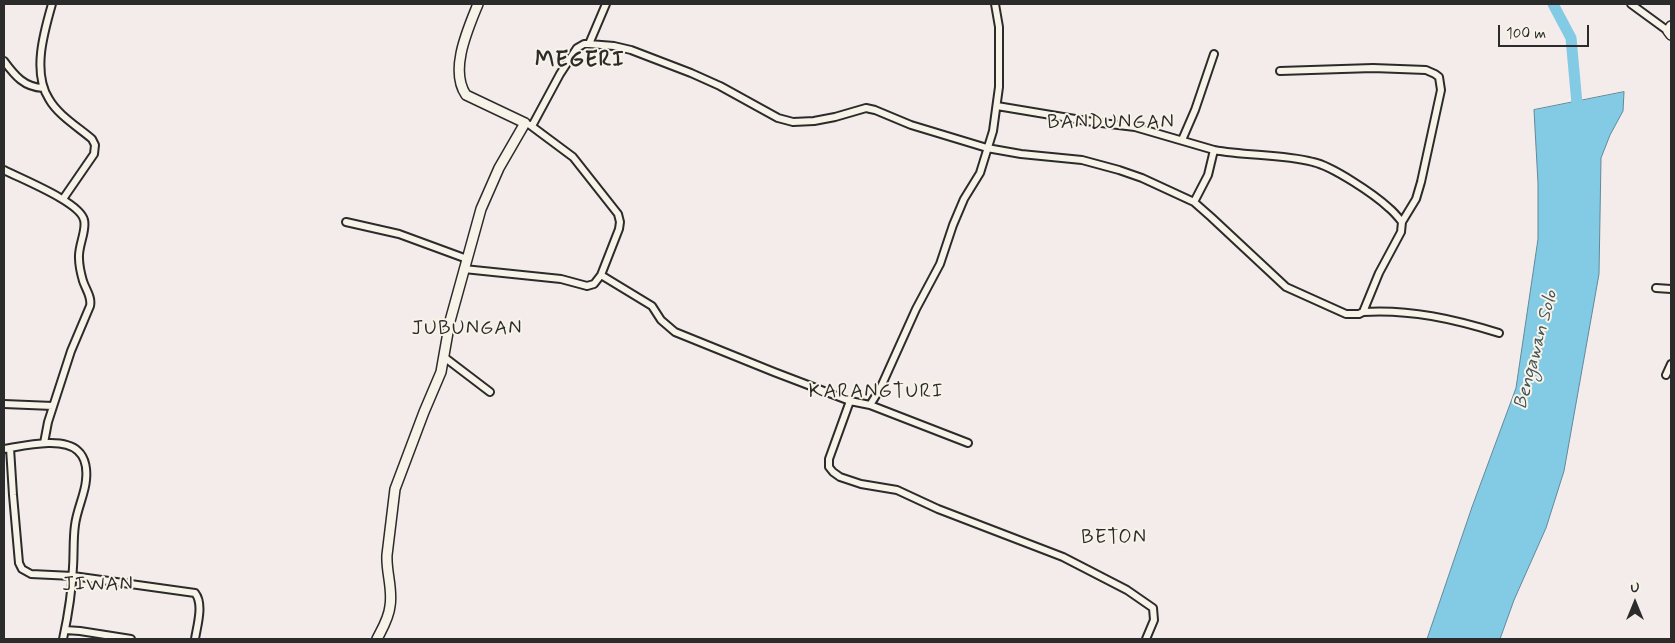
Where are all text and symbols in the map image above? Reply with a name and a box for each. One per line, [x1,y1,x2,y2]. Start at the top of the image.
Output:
scale bar [1500,15,1591,47]
text: 100 m [1506,24,1546,44]
district label: MEGERI [534,48,626,74]
district label: BANDUNGAN [1046,112,1176,136]
water label: Bengawan Solo [1510,288,1564,412]
district label: JUBUNGAN [411,318,523,342]
district label: KARANGTURI [806,381,946,405]
district label: BETON [1079,527,1149,551]
district label: JIWAN [63,574,133,598]
north arrow [1610,578,1660,628]
text: U [1630,579,1640,597]

